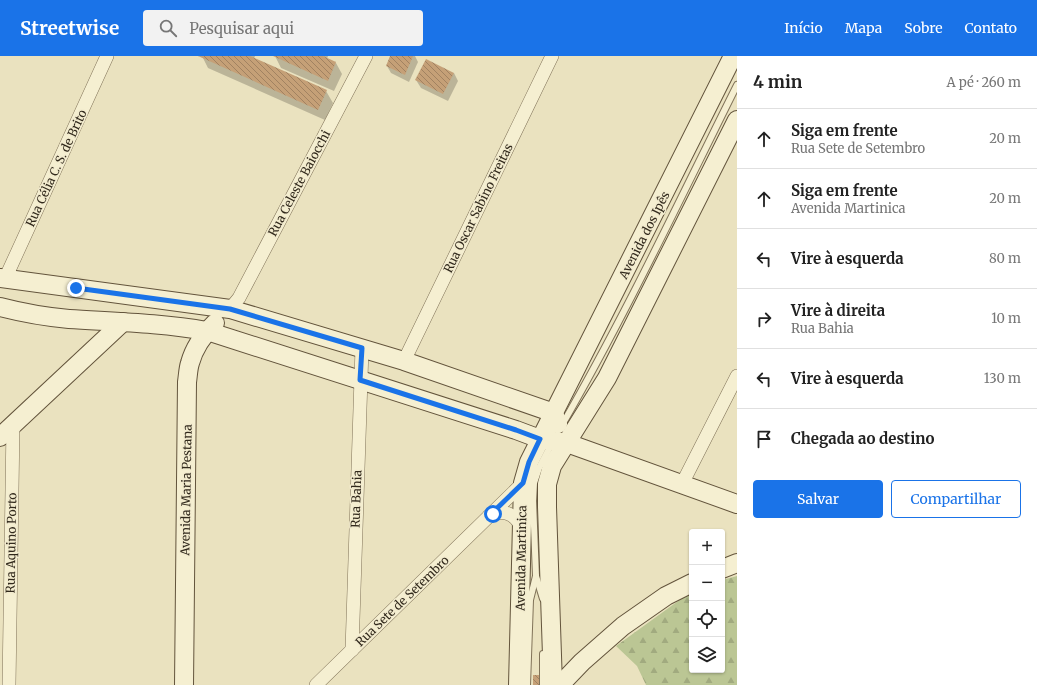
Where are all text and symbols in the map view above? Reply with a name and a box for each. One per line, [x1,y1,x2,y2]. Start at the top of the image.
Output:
search box [143,10,423,46]
text: Streetwise [20,16,119,40]
icon: search [157,17,179,39]
text: Pesquisar aqui [189,19,294,38]
text: Início [784,19,823,37]
text: Mapa [845,19,882,37]
text: Sobre [904,19,943,37]
text: Contato [965,19,1017,37]
text: 4 min [753,71,802,93]
text: A pé · 260 m [946,74,1021,91]
street label: Rua Célia C. S. de Brito [22,107,90,229]
text: Siga em frente [791,121,898,140]
street label: Rua Celeste Baiocchi [265,127,333,239]
icon: ahead [753,128,775,150]
text: 20 m [989,130,1021,147]
text: Rua Sete de Setembro [791,140,925,157]
street label: Rua Oscar Sabino Freitas [440,141,516,275]
text: Siga em frente [791,181,898,200]
icon: ahead [753,188,775,210]
street label: Avenida dos Ipês [615,189,673,282]
text: 20 m [989,190,1021,207]
text: Avenida Martinica [791,200,906,217]
icon: left [753,248,775,270]
text: Vire à esquerda [791,249,904,268]
text: 80 m [989,250,1021,267]
route end [67,279,85,297]
text: Vire à direita [791,301,885,320]
icon: right [753,308,775,330]
text: 10 m [991,310,1021,327]
text: Rua Bahia [791,320,854,337]
icon: left [753,368,775,390]
text: Vire à esquerda [791,369,904,388]
text: 130 m [984,370,1021,387]
street label: Avenida Maria Pestana [177,424,195,557]
icon: arrive [753,428,775,450]
text: Chegada ao destino [791,429,934,448]
street label: Rua Bahia [347,469,365,528]
button: Salvar [753,480,883,518]
button: Compartilhar [891,480,1021,518]
street label: Rua Aquino Porto [3,492,19,594]
street label: Avenida Martinica [513,504,529,612]
route start [484,505,502,523]
map controls [689,529,725,673]
button: + [689,529,725,565]
street label: Rua Sete de Setembro [352,553,452,649]
button: − [689,565,725,601]
button: locate [689,601,725,637]
button: layers [689,637,725,673]

